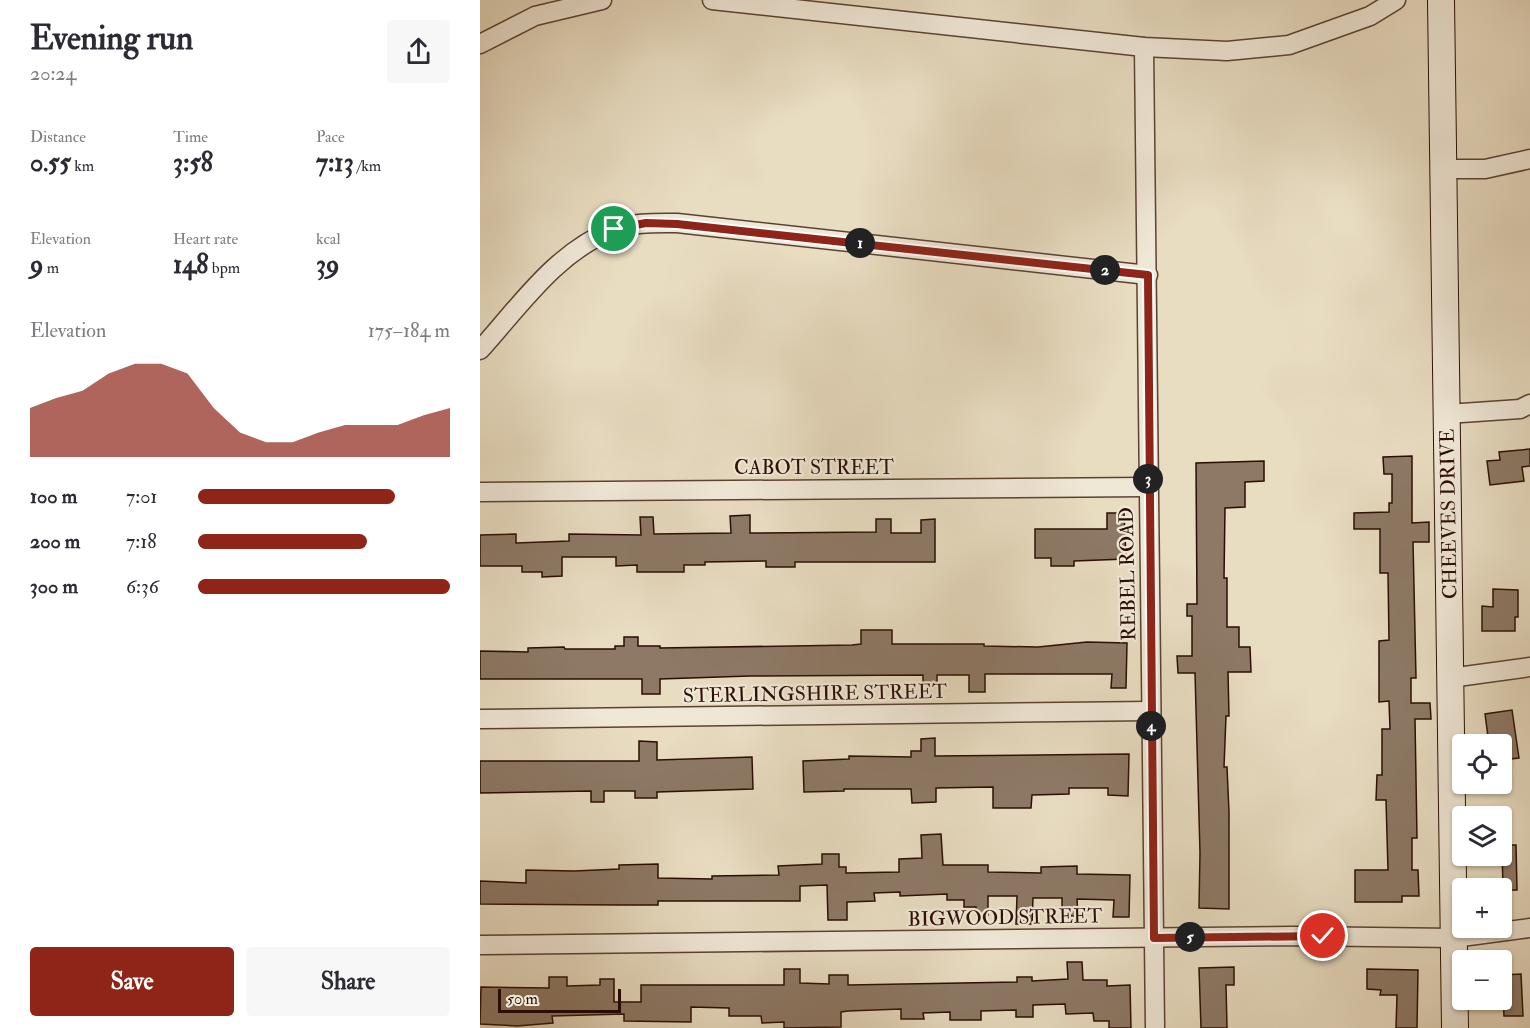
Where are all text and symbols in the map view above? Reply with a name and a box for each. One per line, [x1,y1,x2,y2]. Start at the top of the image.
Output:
text: Evening run [30,18,193,59]
button: share [387,20,450,83]
text: 20:24 [30,61,76,86]
text: Distance [30,127,86,147]
text: Time [173,127,208,147]
text: Pace [316,127,345,147]
text: 0.55 [30,147,71,179]
text: 3:58 [173,147,213,179]
text: 7:13 [316,147,354,179]
text: km [71,156,94,176]
text: /km [354,156,381,176]
pin [588,203,639,254]
icon: arrive [597,212,630,245]
pin: 1 [845,228,875,258]
text: Elevation [30,229,91,249]
text: Heart rate [173,229,238,249]
text: kcal [316,229,341,249]
text: 1 [857,233,863,253]
text: 9 [30,249,43,281]
text: 148 [173,249,209,281]
text: 39 [316,249,339,281]
pin: 2 [1090,255,1120,285]
text: m [43,258,59,278]
text: bpm [209,258,240,278]
text: 2 [1101,260,1109,280]
text: Elevation [30,318,106,343]
text: 175–184 m [368,318,450,343]
street label: CHEEVES DRIVE [1435,429,1462,599]
street label: CABOT STREET [734,455,894,480]
pin: 3 [1133,464,1163,494]
text: 3 [1145,469,1151,489]
text: 100 m [30,484,77,509]
text: 7:01 [126,484,157,509]
street label: REBEL ROAD [1114,507,1141,641]
text: 200 m [30,529,80,554]
text: 7:18 [126,529,157,554]
text: 300 m [30,574,78,599]
text: 6:36 [126,574,159,599]
street label: STERLINGSHIRE STREET [683,679,947,708]
pin: 4 [1136,711,1166,741]
text: 4 [1147,716,1155,736]
map controls [1452,734,1512,1010]
button: locate [1452,734,1512,794]
button: layers [1452,806,1512,866]
button: + [1452,878,1512,938]
street label: BIGWOOD STREET [908,903,1103,932]
pin [1297,910,1348,961]
icon: check [1306,919,1339,952]
pin: 5 [1175,922,1205,952]
text: 5 [1186,927,1194,947]
button: Save [30,947,234,1016]
button: Share [246,947,450,1016]
button: − [1452,950,1512,1010]
scale bar [498,986,621,1014]
text: 50 m [507,989,538,1009]

